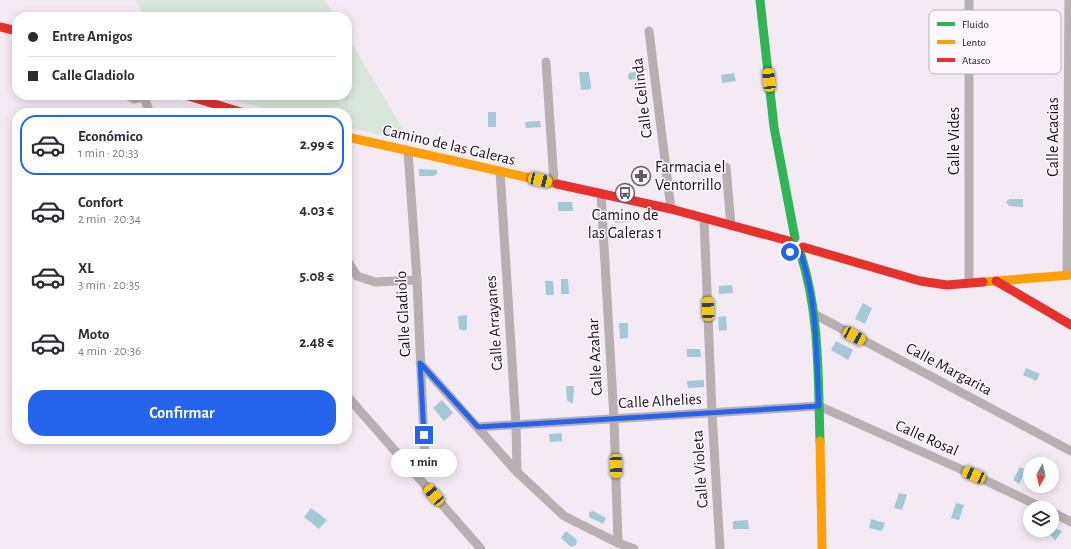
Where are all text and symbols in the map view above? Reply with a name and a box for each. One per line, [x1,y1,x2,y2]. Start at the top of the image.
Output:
legend [929,10,1061,74]
text: Fluido [962,19,989,30]
text: Entre Amigos [52,29,133,44]
text: Lento [962,37,986,48]
text: Atasco [962,55,990,66]
street label: Calle Celinda [629,57,655,139]
car [762,67,776,93]
text: Calle Gladiolo [52,68,135,83]
street label: Calle Acacias [1045,97,1061,177]
street label: Calle Vides [946,107,962,175]
street label: Camino de las Galeras [381,122,517,168]
icon: car [30,127,66,163]
text: Económico [78,129,143,144]
text: 2.99 € [300,137,334,152]
text: 1 min · 20:33 [78,147,139,160]
place label: Farmacia el Ventorrillo [655,159,725,193]
pharmacy icon: Farmacia el Ventorrillo [630,165,652,187]
car [527,171,553,189]
bus stop icon: Camino de las Galeras 1 [614,182,636,204]
icon: car [30,193,66,229]
text: Confort [78,195,123,210]
text: 4.03 € [299,203,334,218]
place label: Camino de las Galeras 1 [588,207,662,241]
text: 2 min · 20:34 [78,213,141,226]
route start [781,243,799,261]
icon: car [30,259,66,295]
text: XL [78,261,94,276]
text: 5.08 € [300,269,334,284]
street label: Calle Gladiolo [393,270,413,357]
street label: Calle Arrayanes [483,275,506,371]
text: 3 min · 20:35 [78,279,140,292]
car [702,297,714,321]
street label: Calle Azahar [585,317,605,396]
icon: car [30,325,66,361]
car [841,325,867,347]
text: Moto [78,327,110,342]
text: 2.48 € [299,335,334,350]
street label: Calle Margarita [903,340,995,398]
text: 4 min · 20:36 [78,345,141,358]
button: Confirmar [28,390,336,436]
street label: Calle Alhelies [618,391,702,411]
street label: Calle Rosal [893,417,961,459]
route end [415,426,433,444]
street label: Calle Violeta [689,429,711,509]
callout: 1 min [391,449,457,477]
car [610,454,622,478]
text: 1 min [410,456,438,469]
north arrow [1023,457,1059,493]
map controls [1023,457,1059,537]
car [961,465,987,485]
car [422,482,446,508]
button: layers [1023,501,1059,537]

